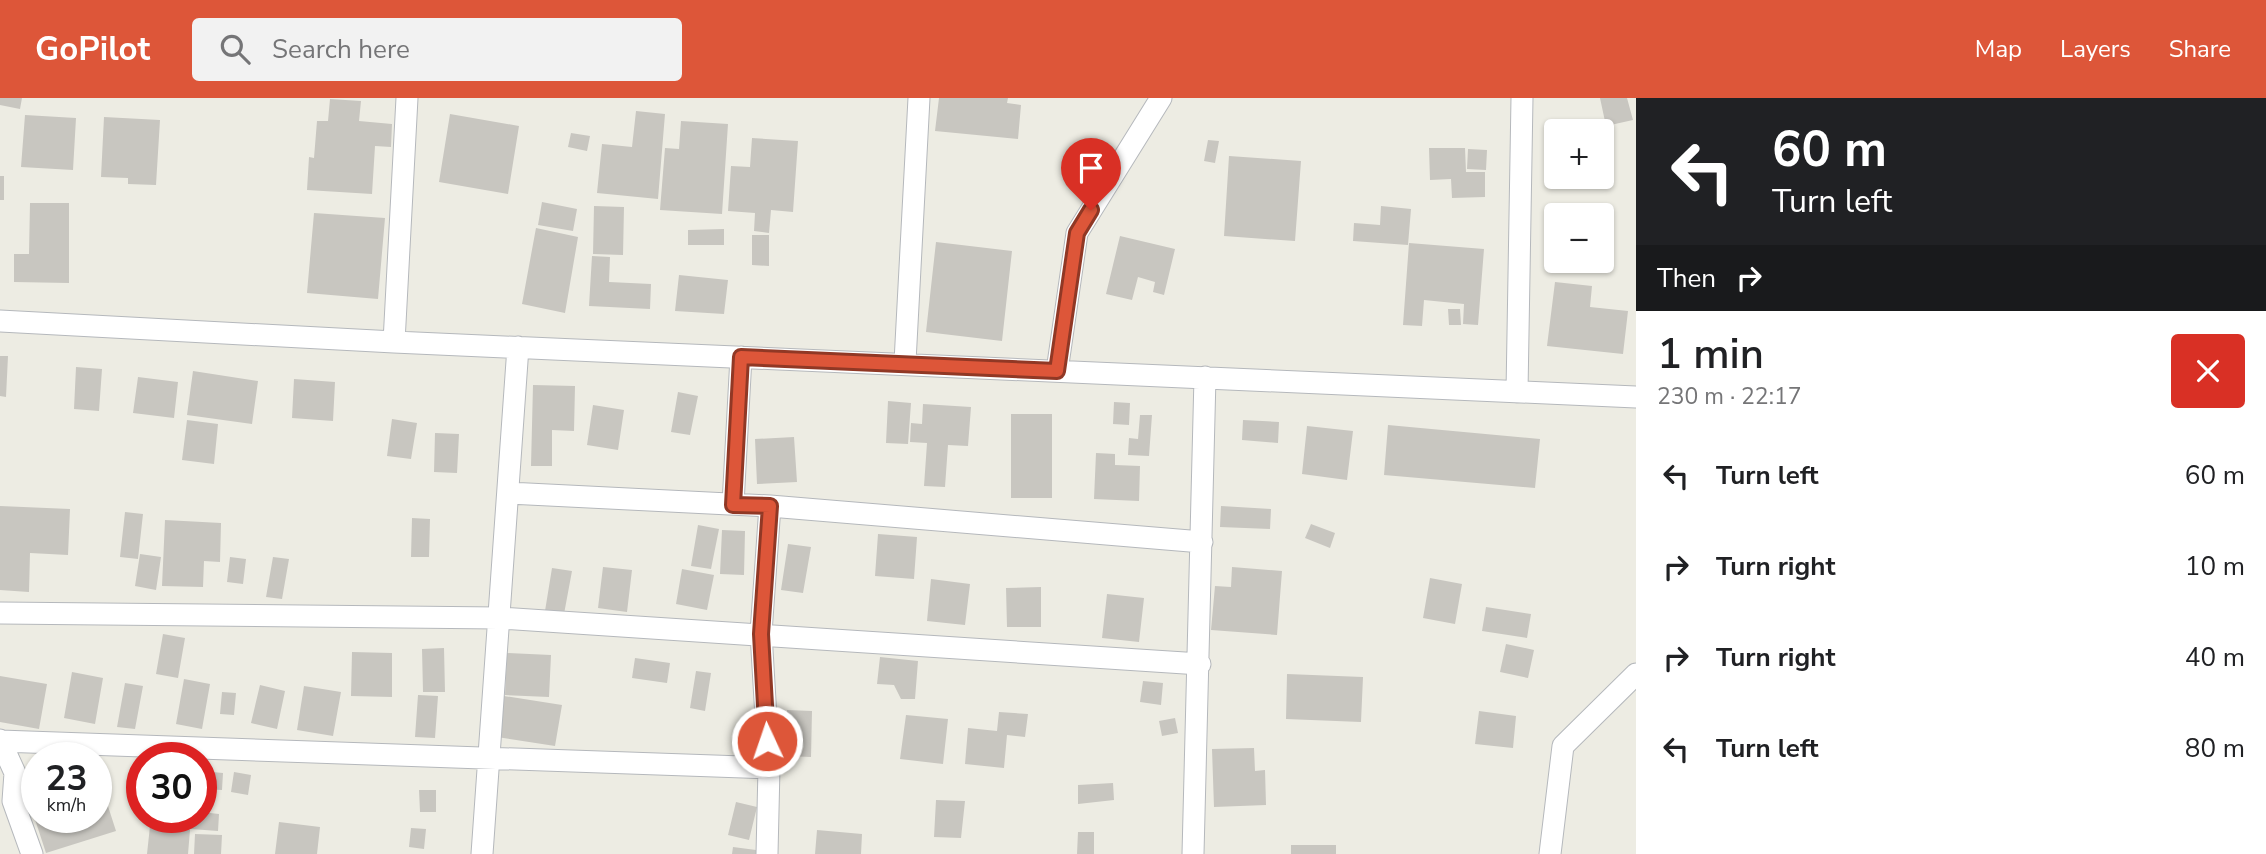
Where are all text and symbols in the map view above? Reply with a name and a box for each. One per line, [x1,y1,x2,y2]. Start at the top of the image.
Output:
search box [192,18,682,81]
text: GoPilot [35,27,150,72]
icon: search [216,30,254,68]
text: Search here [272,32,410,67]
text: Map [1975,33,2022,65]
text: Layers [2060,33,2131,65]
text: Share [2169,33,2231,65]
text: 60 m [1772,116,1887,183]
map controls [1544,119,1614,273]
button: + [1544,119,1614,189]
icon: left [1657,126,1748,217]
pin [1061,138,1121,210]
icon: arrive [1072,149,1110,187]
text: Turn left [1772,180,1892,223]
button: − [1544,203,1614,273]
icon: right [1730,259,1768,297]
text: Then [1657,261,1716,296]
text: 1 min [1657,326,1764,383]
button: close [2171,334,2245,408]
text: 230 m · 22:17 [1657,381,1802,412]
icon: left [1657,457,1695,495]
text: Turn left [1716,458,1819,493]
text: 60 m [2185,458,2245,493]
icon: right [1657,548,1695,586]
text: Turn right [1716,549,1835,584]
text: 10 m [2185,549,2245,584]
icon: right [1657,639,1695,677]
text: Turn right [1716,640,1835,675]
text: 40 m [2185,640,2245,675]
position arrow [730,704,804,778]
icon: left [1657,730,1695,768]
text: Turn left [1716,731,1819,766]
text: 80 m [2185,731,2245,766]
speed limit sign: 30 [126,742,217,833]
text: 23 [45,755,88,802]
text: km/h [47,793,86,817]

